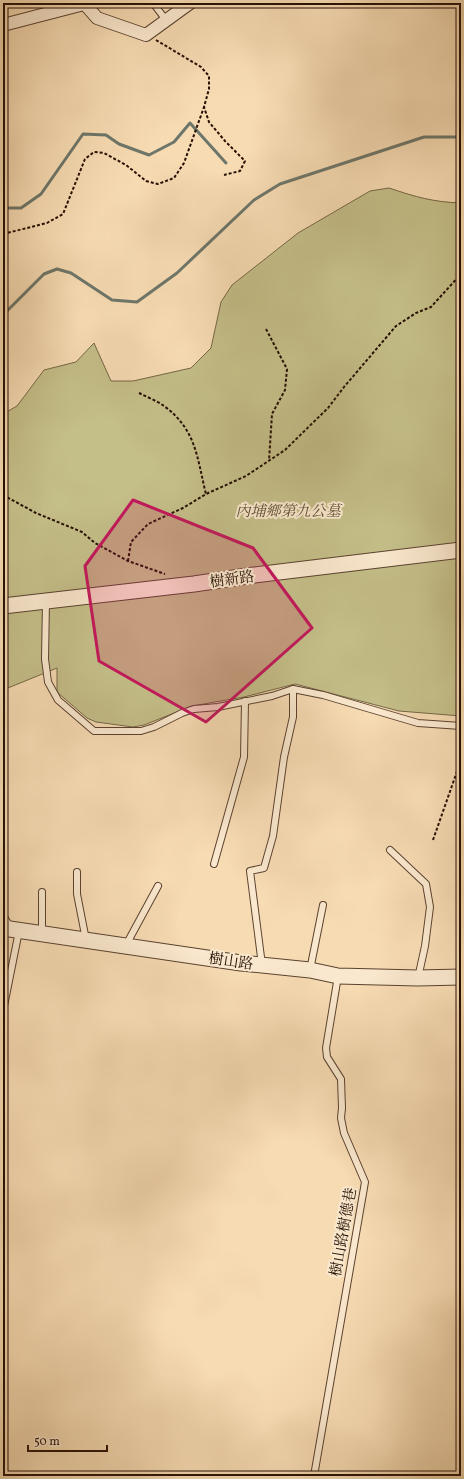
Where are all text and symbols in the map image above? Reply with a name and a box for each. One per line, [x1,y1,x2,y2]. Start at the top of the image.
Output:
park label: 內埔鄉第九公墓 [235,502,343,523]
street label: 樹新路 [208,567,256,594]
street label: 樹山路 [207,949,255,976]
street label: 樹山路樹德巷 [326,1186,363,1278]
scale bar [28,1427,107,1453]
text: 50 m [34,1434,60,1450]

